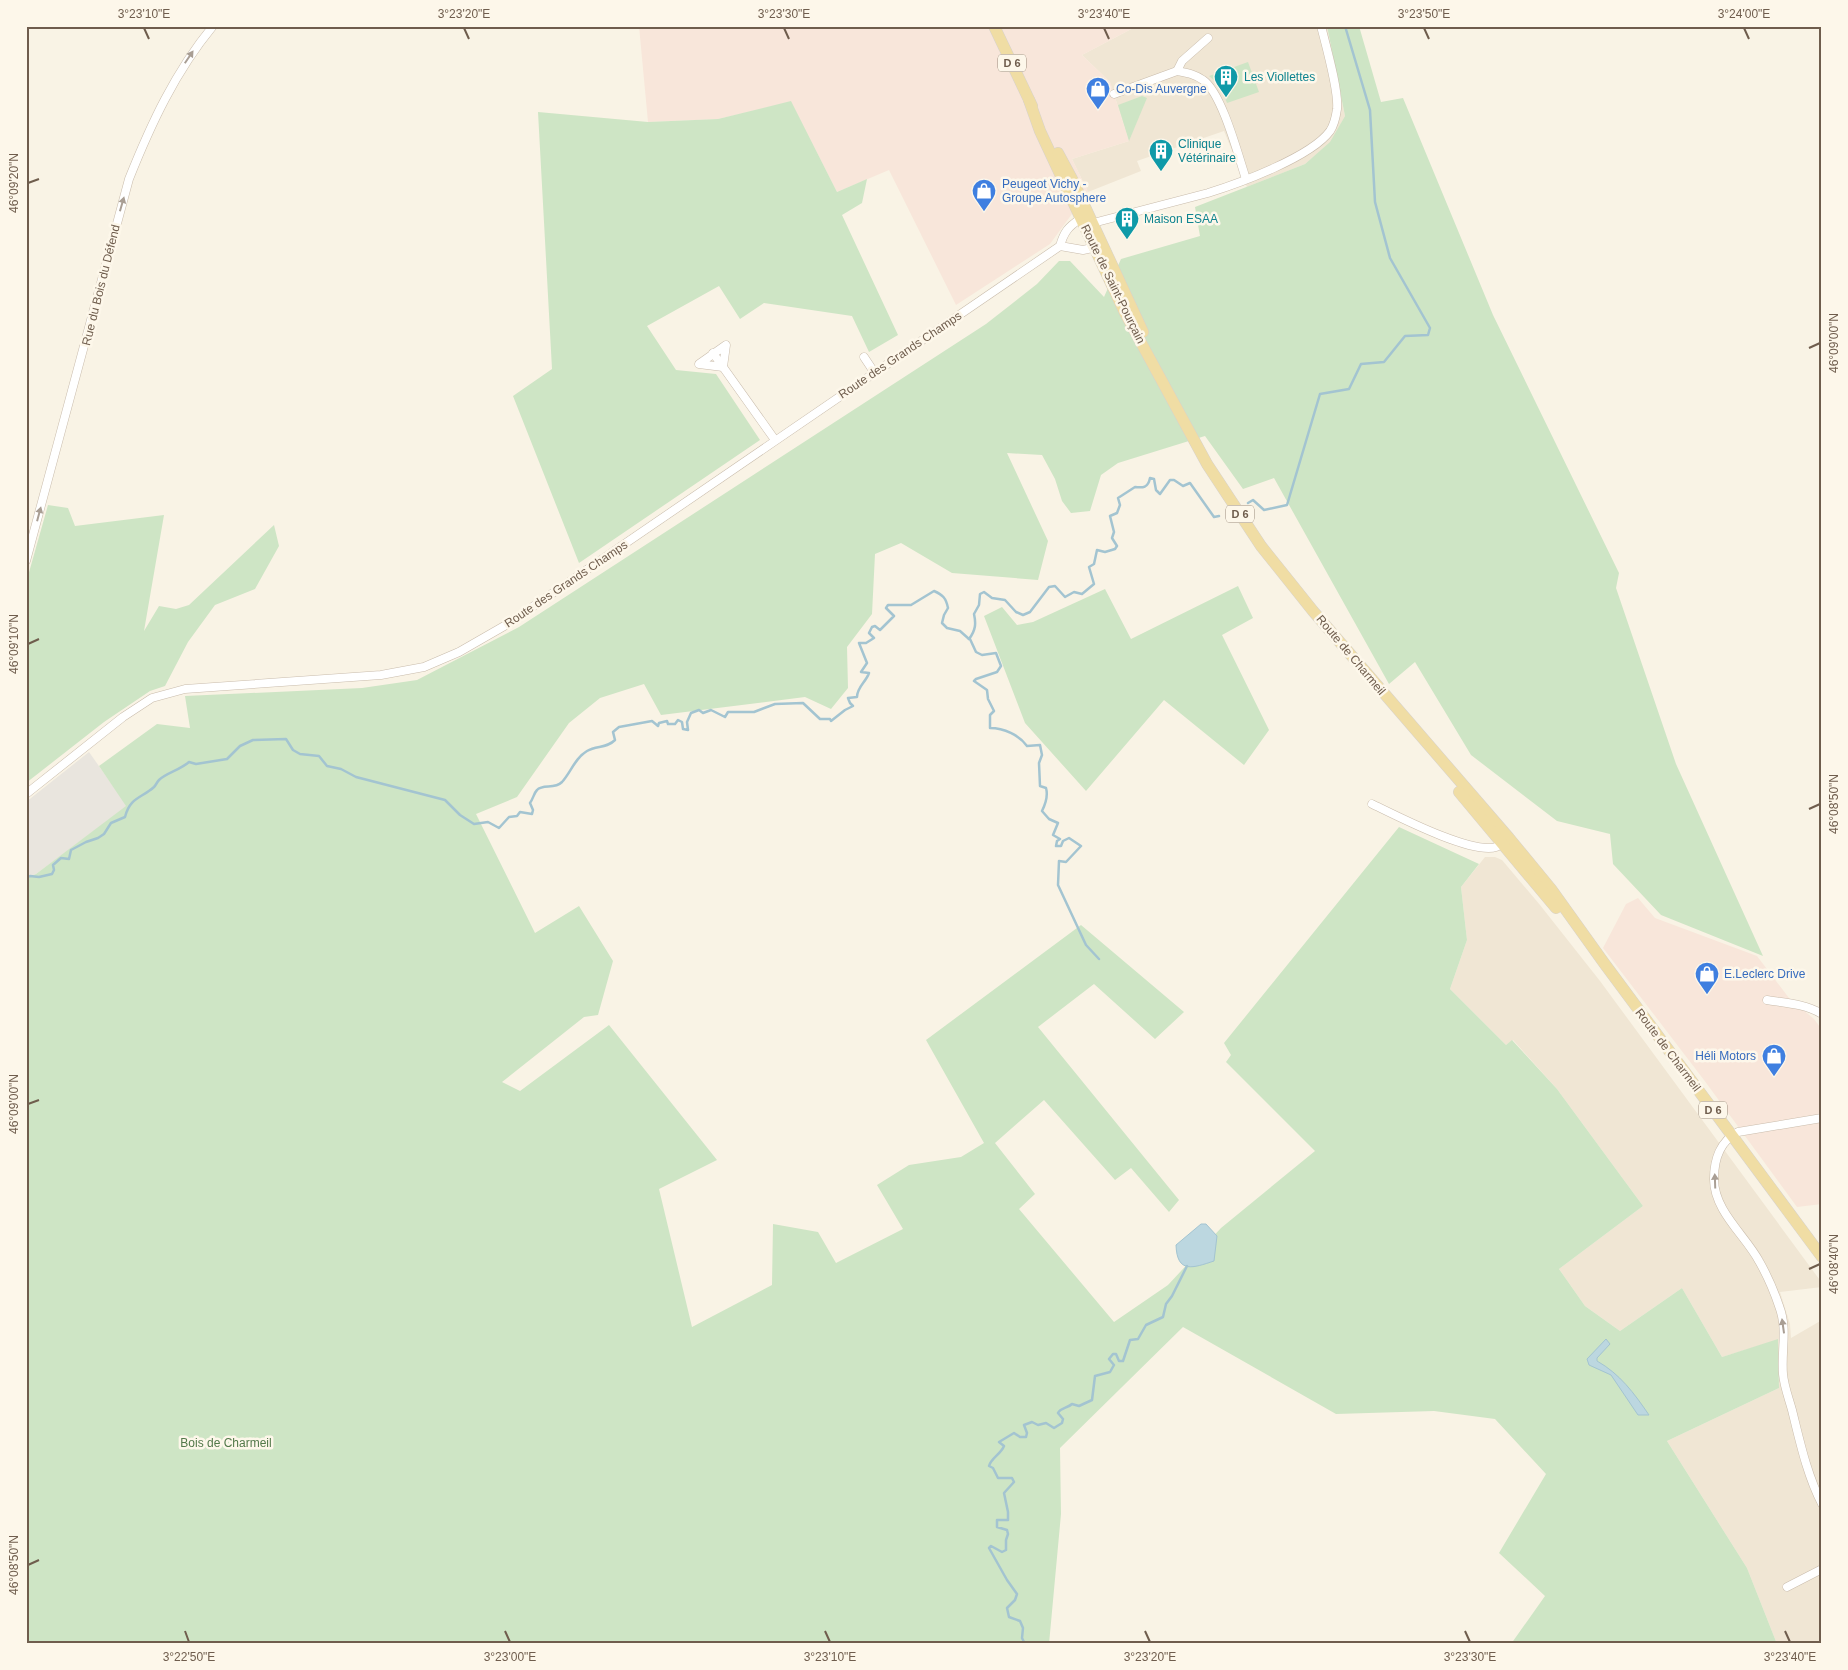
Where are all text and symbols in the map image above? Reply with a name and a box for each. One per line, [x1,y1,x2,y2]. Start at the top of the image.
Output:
text: 3°23'10"E [118,7,170,21]
text: 3°23'20"E [438,7,490,21]
text: 3°23'30"E [758,7,810,21]
text: 3°23'40"E [1078,7,1130,21]
text: 3°23'50"E [1398,7,1450,21]
text: 3°24'00"E [1718,7,1770,21]
one-way arrow [184,51,194,64]
road number: D 6 [998,54,1026,72]
building icon: Les Viollettes [1213,64,1239,98]
place label: Les Viollettes [1244,70,1315,84]
shop icon: Co-Dis Auvergne [1085,76,1111,110]
place label: Co-Dis Auvergne [1116,82,1207,96]
place label: Clinique Vétérinaire [1178,137,1236,165]
building icon: Clinique Vétérinaire [1148,138,1174,172]
text: 46°09'20"N [7,153,21,213]
place label: Peugeot Vichy - Groupe Autosphere [1002,177,1106,205]
shop icon: Peugeot Vichy - Groupe Autosphere [971,178,997,212]
one-way arrow [118,197,126,212]
building icon: Maison ESAA [1114,206,1140,240]
place label: Maison ESAA [1144,212,1218,226]
street label: Route de Saint-Pourçain [1078,222,1148,346]
street label: Rue du Bois du Défend [79,223,123,347]
street label: Route des Grands Champs [836,309,964,401]
text: 46°09'00"N [1827,313,1841,373]
one-way arrow [35,506,43,521]
road number: D 6 [1226,506,1254,522]
street label: Route des Grands Champs [502,538,630,630]
street label: Route de Charmeil [1313,612,1389,698]
text: 46°09'10"N [7,614,21,674]
text: 46°08'50"N [1827,774,1841,834]
shop icon: E.Leclerc Drive [1694,961,1720,995]
place label: E.Leclerc Drive [1724,967,1806,981]
street label: Route de Charmeil [1632,1006,1704,1094]
shop icon: Héli Motors [1761,1043,1787,1077]
place label: Héli Motors [1695,1049,1756,1063]
text: 46°09'00"N [7,1074,21,1134]
road number: D 6 [1699,1102,1727,1118]
one-way arrow [1711,1173,1719,1189]
text: 46°08'40"N [1827,1234,1841,1294]
one-way arrow [1779,1317,1787,1333]
park label: Bois de Charmeil [180,1436,272,1450]
text: 46°08'50"N [7,1535,21,1595]
text: 3°22'50"E [163,1650,215,1664]
text: 3°23'00"E [484,1650,536,1664]
text: 3°23'10"E [804,1650,856,1664]
text: 3°23'20"E [1124,1650,1176,1664]
text: 3°23'30"E [1444,1650,1496,1664]
text: 3°23'40"E [1764,1650,1816,1664]

